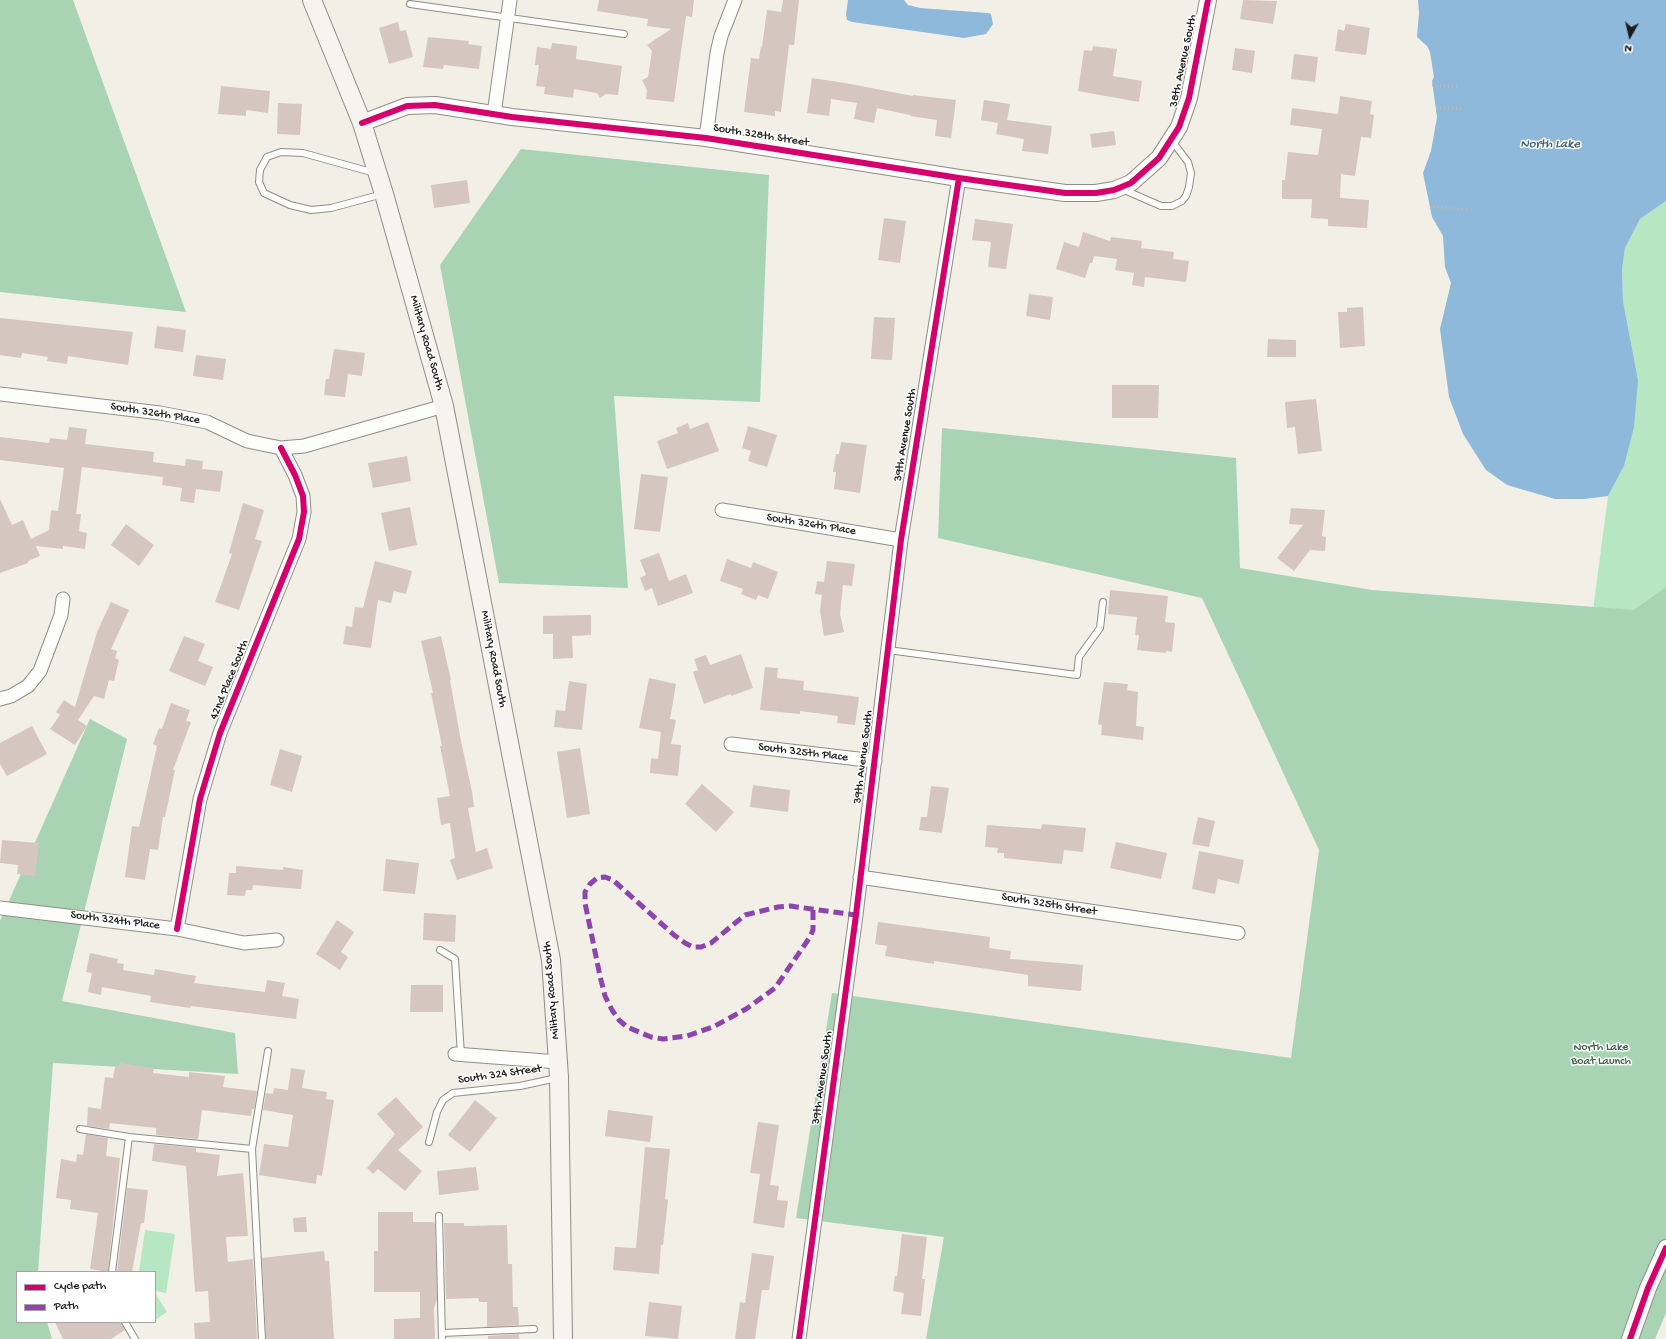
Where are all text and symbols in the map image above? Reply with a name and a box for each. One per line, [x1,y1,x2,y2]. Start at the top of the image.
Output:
street label: 38th Avenue South [1167,13,1201,109]
north arrow [1610,16,1650,56]
text: N [1624,41,1633,54]
street label: South 328th Street [712,121,810,151]
water label: North Lake [1520,137,1580,153]
street label: Military Road South [405,294,447,392]
street label: 39th Avenue South [892,387,920,483]
street label: South 326th Place [109,400,201,428]
street label: South 326th Place [765,511,857,539]
street label: Military Road South [477,609,509,709]
street label: 42nd Place South [207,638,253,722]
street label: 39th Avenue South [851,709,877,805]
street label: South 325th Place [757,740,849,766]
street label: South 325th Street [1000,890,1098,920]
street label: South 324th Place [70,908,160,934]
street label: Military Road South [541,940,563,1040]
street label: 39th Avenue South [809,1030,837,1126]
park label: North Lake Boat Launch [1571,1041,1631,1069]
street label: South 324 Street [457,1062,543,1088]
legend [16,1271,156,1323]
text: Cycle path [54,1280,106,1294]
text: Path [54,1300,79,1314]

